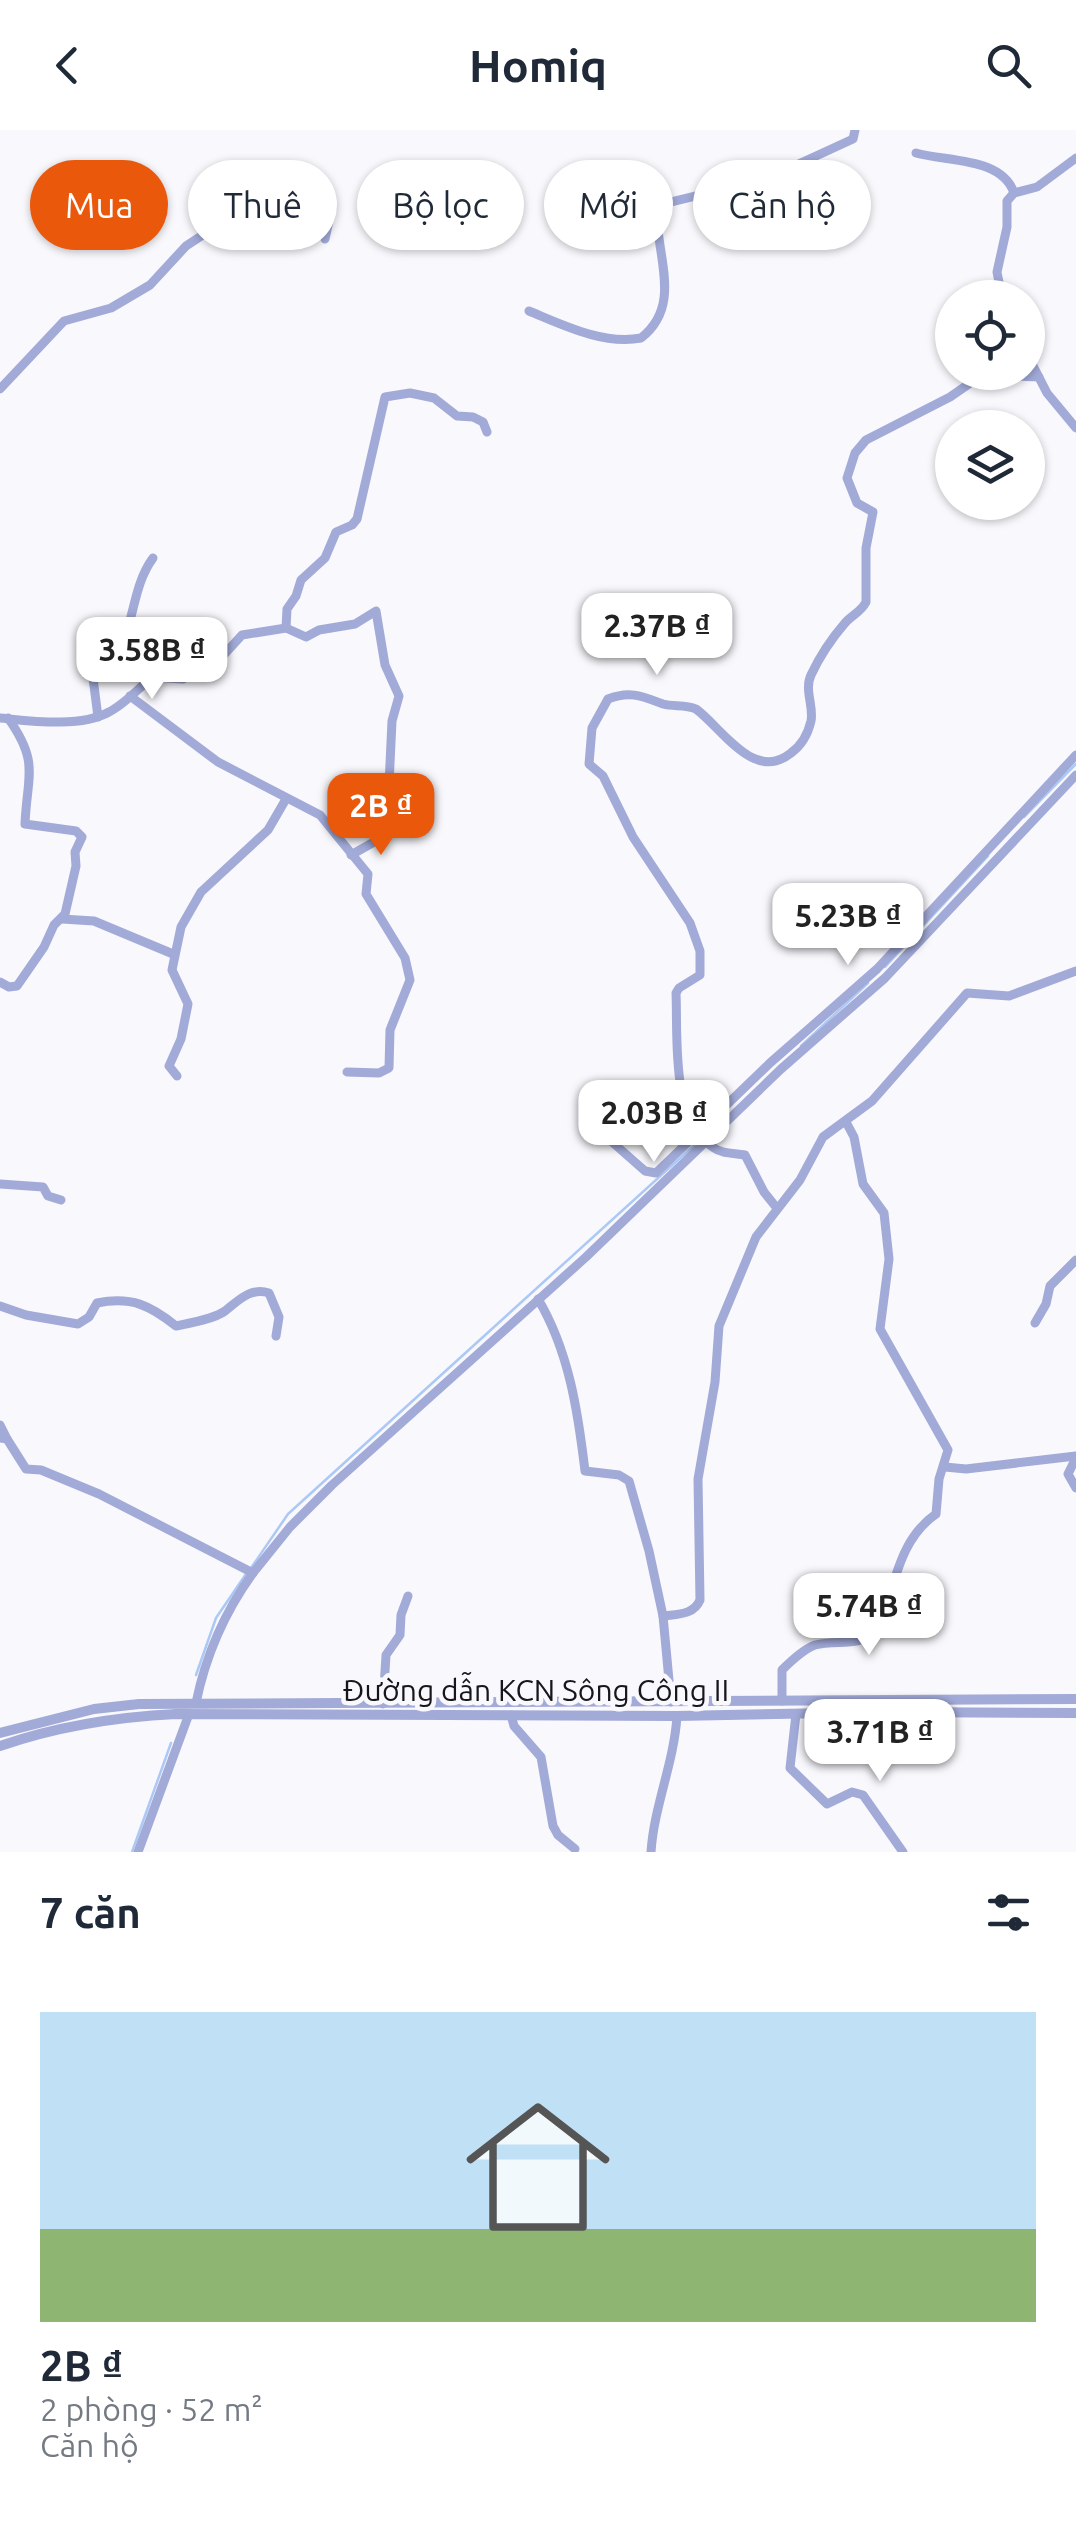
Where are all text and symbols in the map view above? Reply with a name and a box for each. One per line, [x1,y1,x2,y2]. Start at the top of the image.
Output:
icon: back [40,38,95,93]
icon: search [981,38,1036,93]
text: Homiq [469,40,607,91]
chip: Mua [30,160,168,250]
chip: Thuê [188,160,337,250]
chip: Bộ lọc [357,160,524,250]
chip: Mới [544,160,673,250]
chip: Căn hộ [693,160,871,250]
map controls [935,280,1045,520]
button: locate [935,280,1045,390]
button: layers [935,410,1045,520]
pin: 2.37B ₫ [565,593,749,678]
text: 2.37B ₫ [603,607,711,643]
pin: 3.58B ₫ [60,617,244,702]
text: 3.58B ₫ [98,631,206,667]
pin: 2B ₫ [322,773,440,858]
text: 2B ₫ [349,787,413,823]
pin: 5.23B ₫ [756,883,940,968]
text: 5.23B ₫ [794,897,902,933]
pin: 2.03B ₫ [562,1080,746,1165]
text: 2.03B ₫ [600,1094,708,1130]
pin: 5.74B ₫ [777,1573,961,1658]
text: 5.74B ₫ [815,1587,923,1623]
street label: Đường dẫn KCN Sông Công II [343,1671,729,1707]
pin: 3.71B ₫ [788,1699,972,1784]
text: 3.71B ₫ [826,1713,934,1749]
icon: filters [981,1885,1036,1940]
text: 7 căn [40,1889,141,1936]
icon: home [448,2077,628,2257]
text: 2B ₫ [40,2342,123,2389]
text: 2 phòng · 52 m² [40,2391,263,2427]
text: Căn hộ [40,2427,139,2463]

